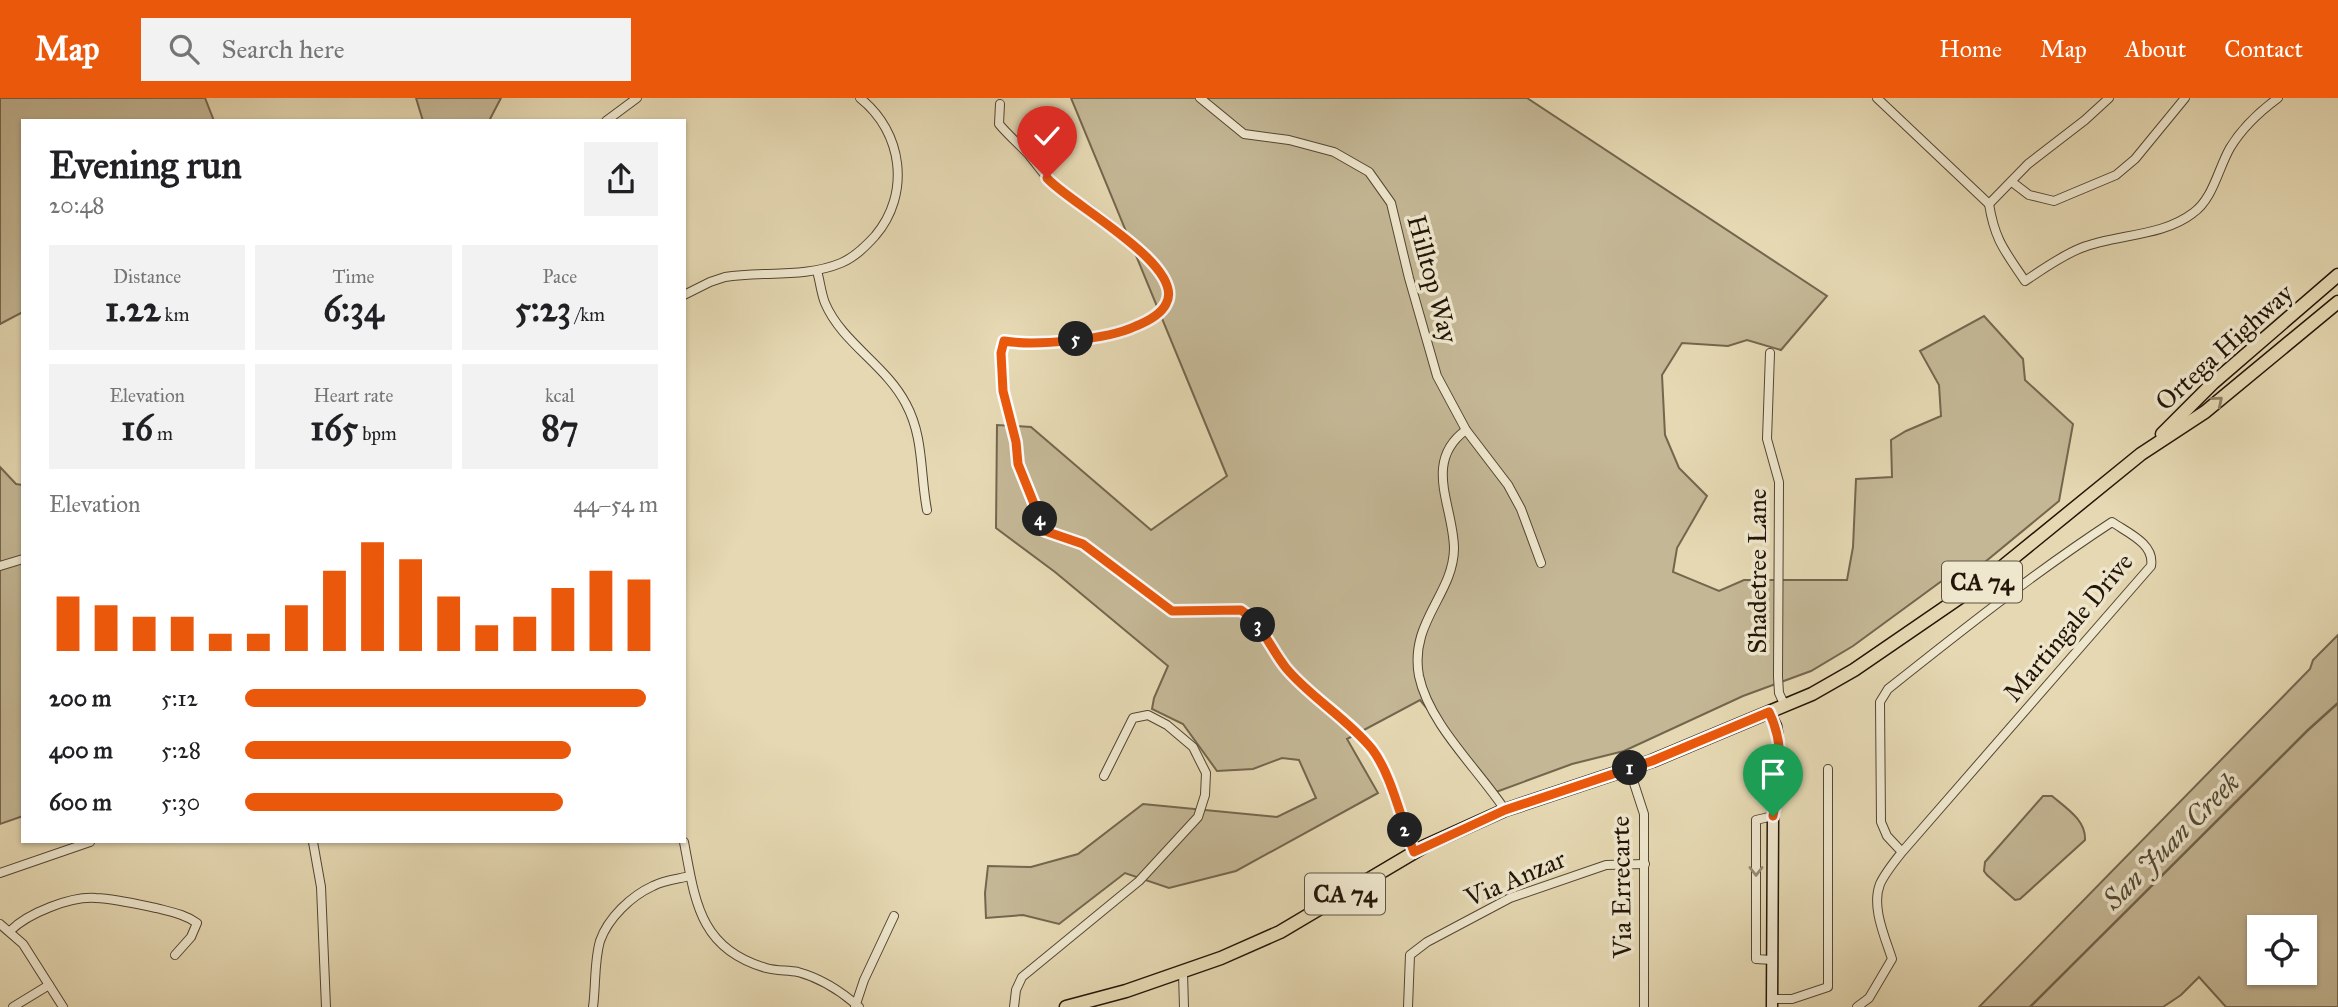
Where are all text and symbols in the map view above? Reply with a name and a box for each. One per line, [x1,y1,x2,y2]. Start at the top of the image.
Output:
search box [141,18,631,81]
text: Map [35,29,99,69]
icon: search [165,30,203,68]
text: Search here [221,33,345,65]
text: Home [1939,34,2002,64]
text: Map [2040,34,2087,64]
text: About [2125,34,2186,64]
text: Contact [2224,34,2303,64]
pin [1017,106,1077,178]
icon: check [1028,117,1066,155]
text: Evening run [49,142,242,188]
button: share [584,142,658,216]
text: 20:48 [49,191,105,219]
street label: Hilltop Way [1401,212,1466,347]
text: Distance [113,265,181,288]
text: Time [332,265,375,288]
text: Pace [543,265,577,288]
street label: Ortega Highway [2149,276,2300,417]
text: 1.22 [105,288,160,331]
text: 6:34 [323,288,384,331]
text: 5:23 [515,288,571,331]
text: km [160,303,189,326]
text: /km [571,303,605,326]
pin: 5 [1058,322,1094,356]
text: 5 [1071,327,1080,350]
text: Elevation [109,384,185,407]
text: Heart rate [314,384,393,407]
text: kcal [545,384,575,407]
one-way arrow [2210,397,2223,410]
text: 16 [121,407,153,450]
text: 165 [310,407,358,450]
text: 87 [541,407,578,450]
text: m [153,422,173,445]
text: bpm [358,422,397,445]
street label: Shadetree Lane [1741,488,1773,654]
text: Elevation [49,490,140,518]
text: 44–54 m [573,490,658,518]
pin: 4 [1023,502,1058,536]
text: 4 [1034,507,1045,530]
street label: Martingale Drive [1996,546,2140,708]
road number: CA 74 [1942,561,2022,602]
pin: 3 [1240,608,1276,642]
text: 3 [1254,613,1261,636]
text: 200 m [49,684,111,712]
text: 5:12 [161,684,198,712]
text: 400 m [49,736,113,764]
text: 5:28 [161,736,201,764]
pin [1743,744,1803,816]
pin: 1 [1612,750,1648,786]
icon: arrive [1754,755,1792,793]
text: 1 [1626,756,1633,779]
water label: San Juan Creek [2094,765,2247,918]
text: 600 m [49,788,112,816]
text: 5:30 [161,788,200,816]
pin: 2 [1388,812,1422,848]
street label: Via Errecarte [1604,815,1638,959]
text: 2 [1400,818,1409,841]
street label: Via Anzar [1459,842,1570,914]
one-way arrow [1748,866,1764,877]
road number: CA 74 [1305,874,1385,914]
map controls [2247,915,2317,985]
button: locate [2247,915,2317,985]

